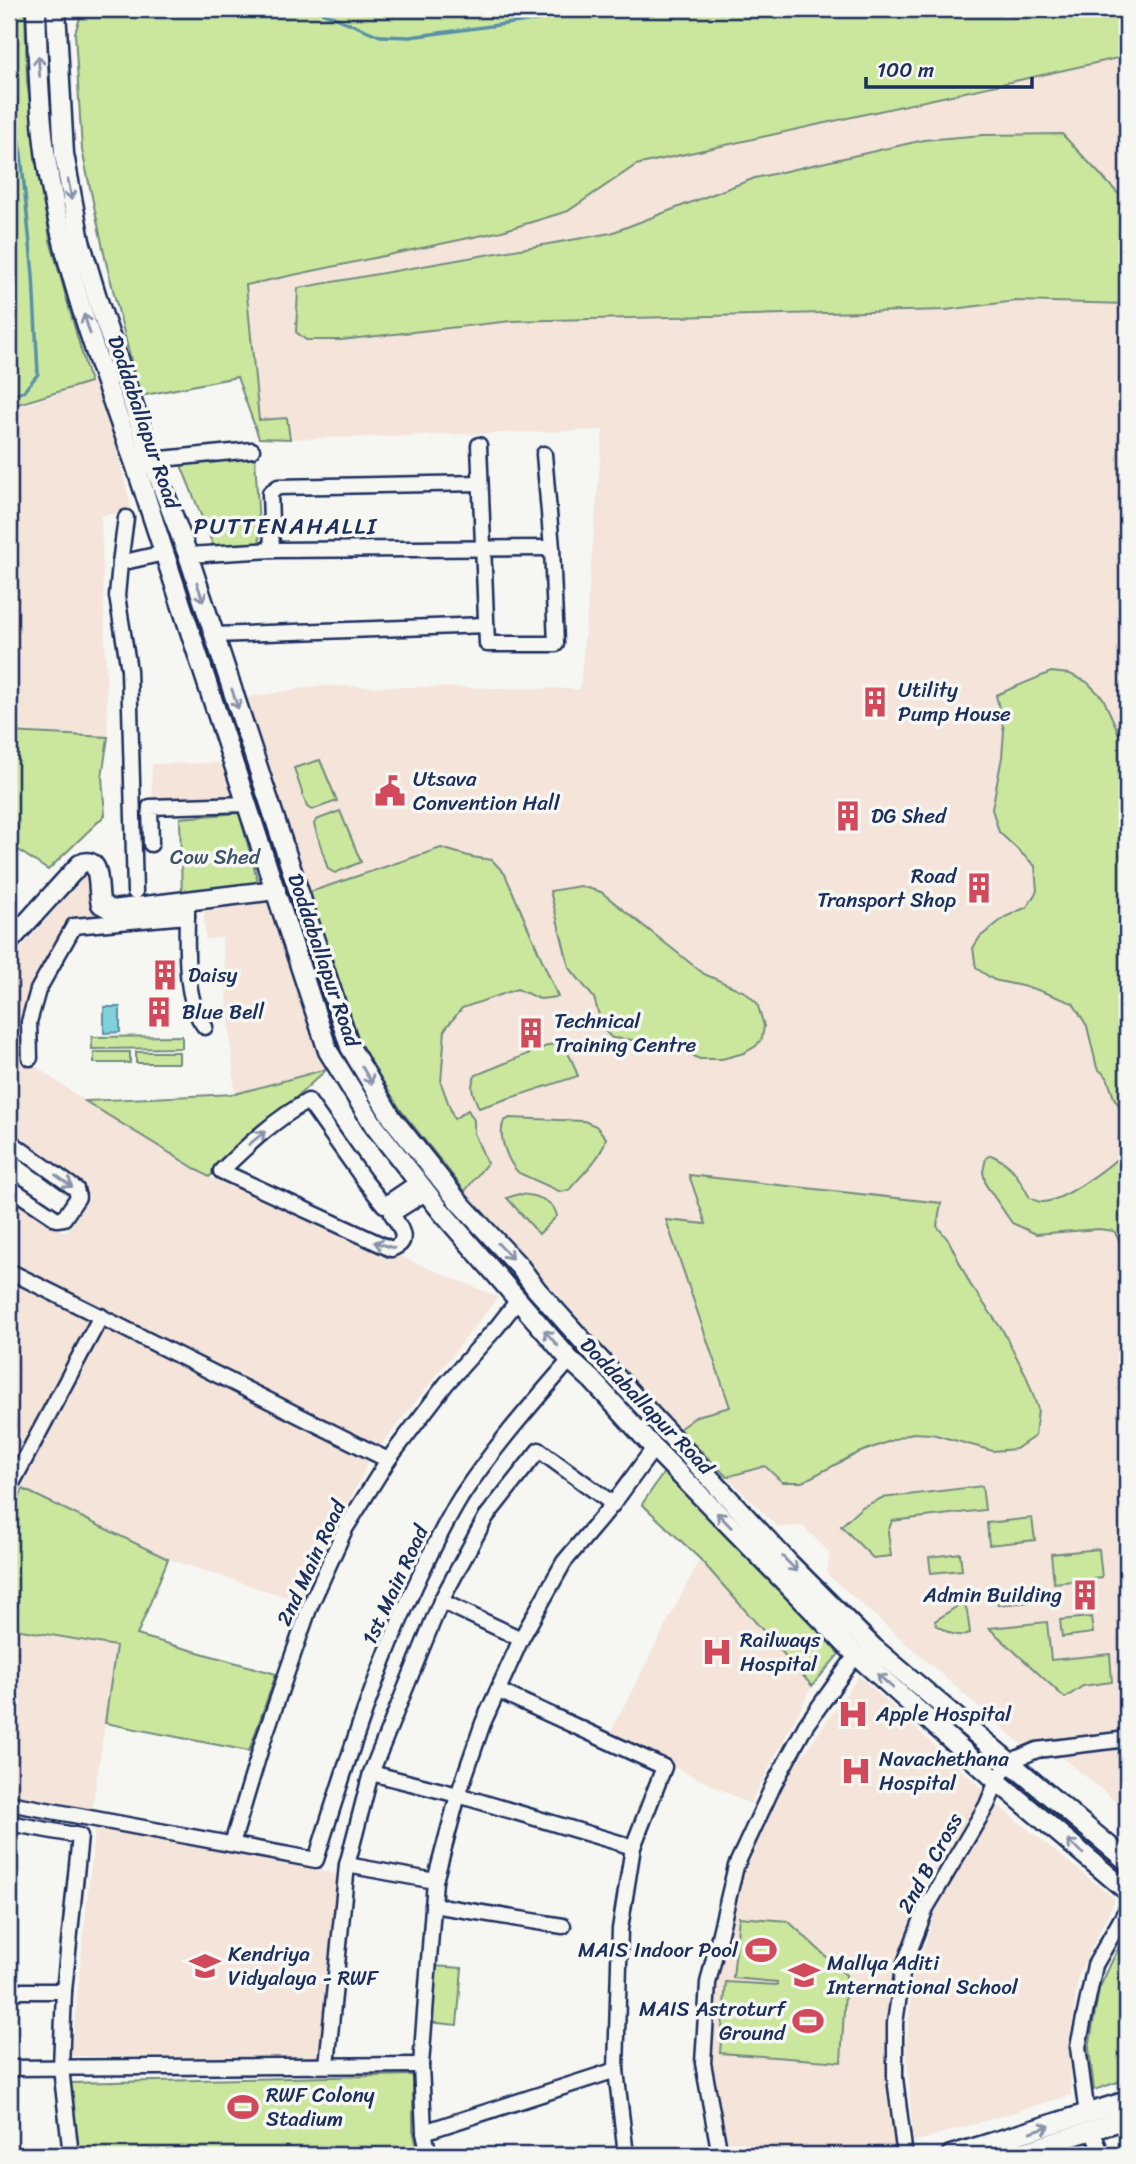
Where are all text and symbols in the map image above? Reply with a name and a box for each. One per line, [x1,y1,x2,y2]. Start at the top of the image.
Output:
scale bar [866,46,1033,90]
text: 100 m [877,51,934,89]
one-way arrow [32,55,45,78]
one-way arrow [64,178,77,201]
one-way arrow [80,313,92,335]
street label: Doddaballapur Road [97,330,192,516]
district label: PUTTENAHALLI [194,506,378,547]
one-way arrow [195,581,207,603]
place label: Utility Pump House [898,671,1011,733]
building icon: Utility Pump House [858,685,892,719]
one-way arrow [230,688,243,710]
place label: Utsava Convention Hall [413,760,561,822]
public building icon: Utsava Convention Hall [373,774,407,808]
place label: DG Shed [871,797,948,835]
building icon: DG Shed [831,799,865,833]
park label: Cow Shed [170,838,262,876]
place label: Road Transport Shop [817,857,958,919]
street label: Doddaballapur Road [277,868,372,1054]
building icon: Road Transport Shop [962,871,996,905]
place label: Daisy [188,956,238,994]
building icon: Daisy [148,958,182,992]
place label: Blue Bell [182,993,265,1031]
building icon: Blue Bell [142,995,176,1029]
place label: Technical Training Centre [554,1002,697,1064]
building icon: Technical Training Centre [514,1016,548,1050]
one-way arrow [360,1065,374,1085]
one-way arrow [247,1130,265,1146]
one-way arrow [54,1174,73,1188]
one-way arrow [373,1237,395,1250]
one-way arrow [496,1242,513,1259]
street label: Doddaballapur Road [570,1328,725,1486]
one-way arrow [543,1329,559,1347]
street label: 2nd Main Road [265,1492,358,1632]
one-way arrow [716,1512,733,1529]
street label: 1st Main Road [351,1517,440,1651]
one-way arrow [781,1555,798,1572]
place label: Admin Building [922,1576,1062,1614]
building icon: Admin Building [1068,1578,1102,1612]
place label: Railways Hospital [740,1621,821,1683]
hospital icon: Railways Hospital [700,1635,734,1669]
one-way arrow [876,1673,894,1689]
place label: Apple Hospital [875,1695,1012,1733]
hospital icon: Apple Hospital [836,1697,870,1731]
place label: Navachethana Hospital [879,1740,1009,1802]
hospital icon: Navachethana Hospital [839,1754,873,1788]
street label: 2nd B Cross [887,1805,974,1920]
one-way arrow [1066,1839,1084,1855]
place label: MAIS Indoor Pool [578,1931,739,1969]
sports icon: MAIS Indoor Pool [744,1933,778,1967]
place label: Kendriya Vidyalaya - RWF [228,1935,380,1997]
place label: Mallya Aditi International School [826,1944,1019,2006]
school or university icon: Kendriya Vidyalaya - RWF [188,1949,222,1983]
school or university icon: Mallya Aditi International School [787,1958,821,1992]
place label: MAIS Astroturf Ground [639,1990,787,2052]
sports icon: MAIS Astroturf Ground [791,2004,825,2038]
place label: RWF Colony Stadium [266,2076,375,2138]
sports icon: RWF Colony Stadium [226,2090,260,2124]
one-way arrow [1029,2121,1051,2134]

